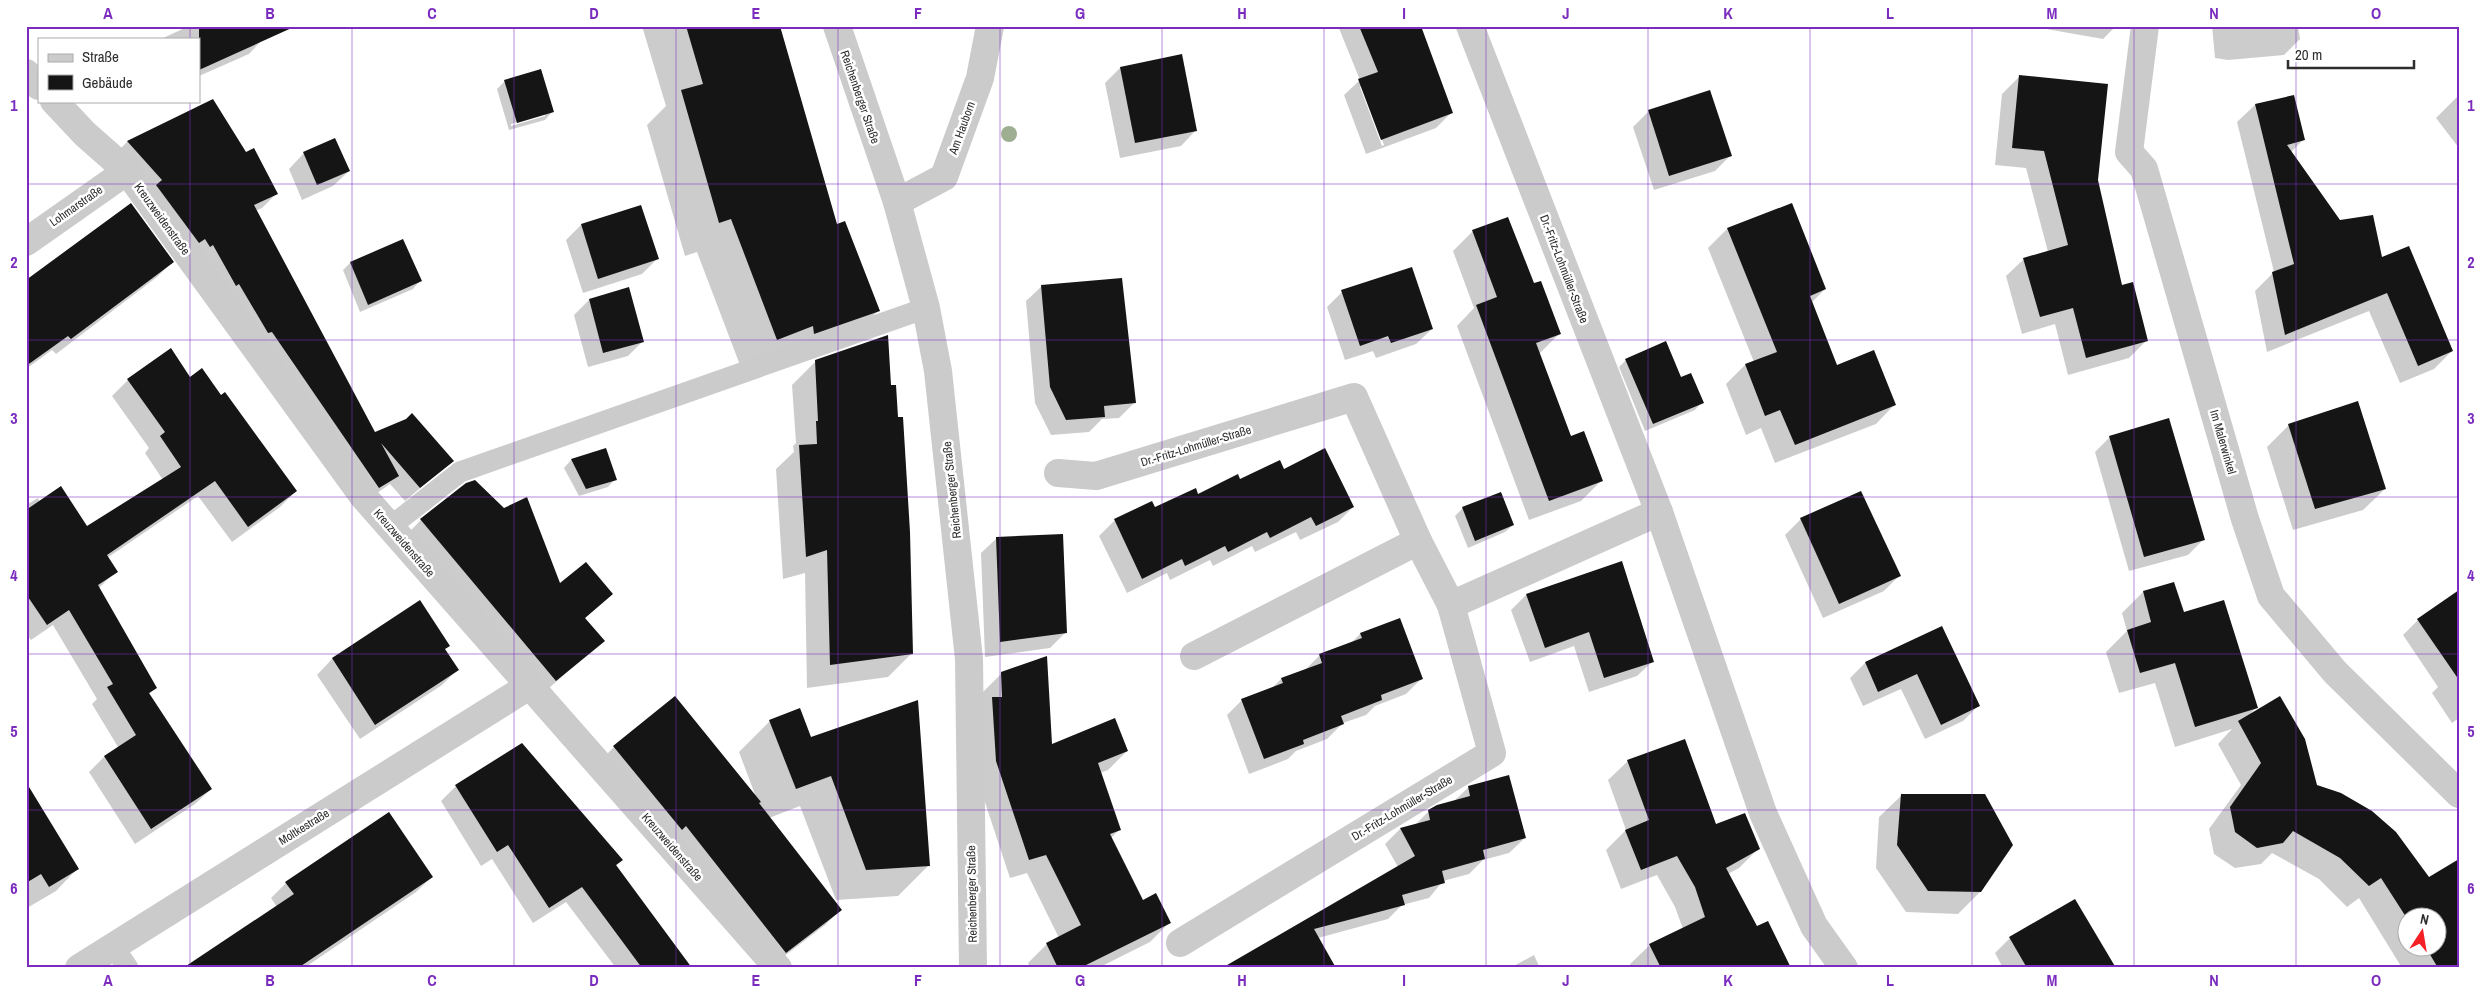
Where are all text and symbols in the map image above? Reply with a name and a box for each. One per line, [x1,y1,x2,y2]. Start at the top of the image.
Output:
text: A [103,2,113,24]
text: B [265,2,275,24]
text: C [427,2,437,24]
text: D [589,2,599,24]
text: E [752,2,761,24]
text: F [914,2,922,24]
text: G [1075,2,1085,24]
text: H [1237,2,1247,24]
text: I [1402,2,1406,24]
text: J [1562,2,1570,24]
text: K [1723,2,1733,24]
text: L [1886,2,1894,24]
text: M [2047,2,2058,24]
text: N [2209,2,2219,24]
text: O [2371,2,2381,24]
legend [38,38,200,102]
scale bar [2288,38,2414,70]
text: 20 m [2295,44,2322,65]
text: Straße [82,46,119,67]
street label: Reichenberger Straße [837,48,883,146]
text: Gebäude [82,72,133,93]
text: 1 [10,94,18,116]
text: 1 [2467,94,2475,116]
street label: Am Hauborn [945,99,979,158]
street label: Kreuzweidenstraße [130,180,194,258]
street label: Lohmarstraße [46,182,106,230]
street label: Dr.-Fritz-Lohmüller-Straße [1536,213,1592,325]
text: 2 [10,251,18,273]
text: 2 [2467,251,2475,273]
text: 3 [10,407,18,429]
text: 3 [2467,407,2475,429]
street label: Im Malerwinkel [2206,408,2240,476]
street label: Dr.-Fritz-Lohmüller-Straße [1139,422,1253,470]
street label: Reichenberger Straße [939,441,965,539]
street label: Kreuzweidenstraße [370,506,438,580]
text: 4 [10,564,18,586]
text: 4 [2467,564,2475,586]
text: 5 [10,720,18,742]
text: 5 [2467,720,2475,742]
street label: Dr.-Fritz-Lohmüller-Straße [1349,772,1455,844]
street label: Moltkestraße [276,805,332,849]
street label: Kreuzweidenstraße [638,810,706,884]
street label: Reichenberger Straße [963,845,981,943]
text: 6 [10,877,18,899]
text: 6 [2467,877,2475,899]
north arrow [2398,906,2448,956]
text: N [2419,910,2431,929]
text: A [103,969,113,991]
text: B [265,969,275,991]
text: C [427,969,437,991]
text: D [589,969,599,991]
text: E [752,969,761,991]
text: F [914,969,922,991]
text: G [1075,969,1085,991]
text: H [1237,969,1247,991]
text: I [1402,969,1406,991]
text: J [1562,969,1570,991]
text: K [1723,969,1733,991]
text: L [1886,969,1894,991]
text: M [2047,969,2058,991]
text: N [2209,969,2219,991]
text: O [2371,969,2381,991]

